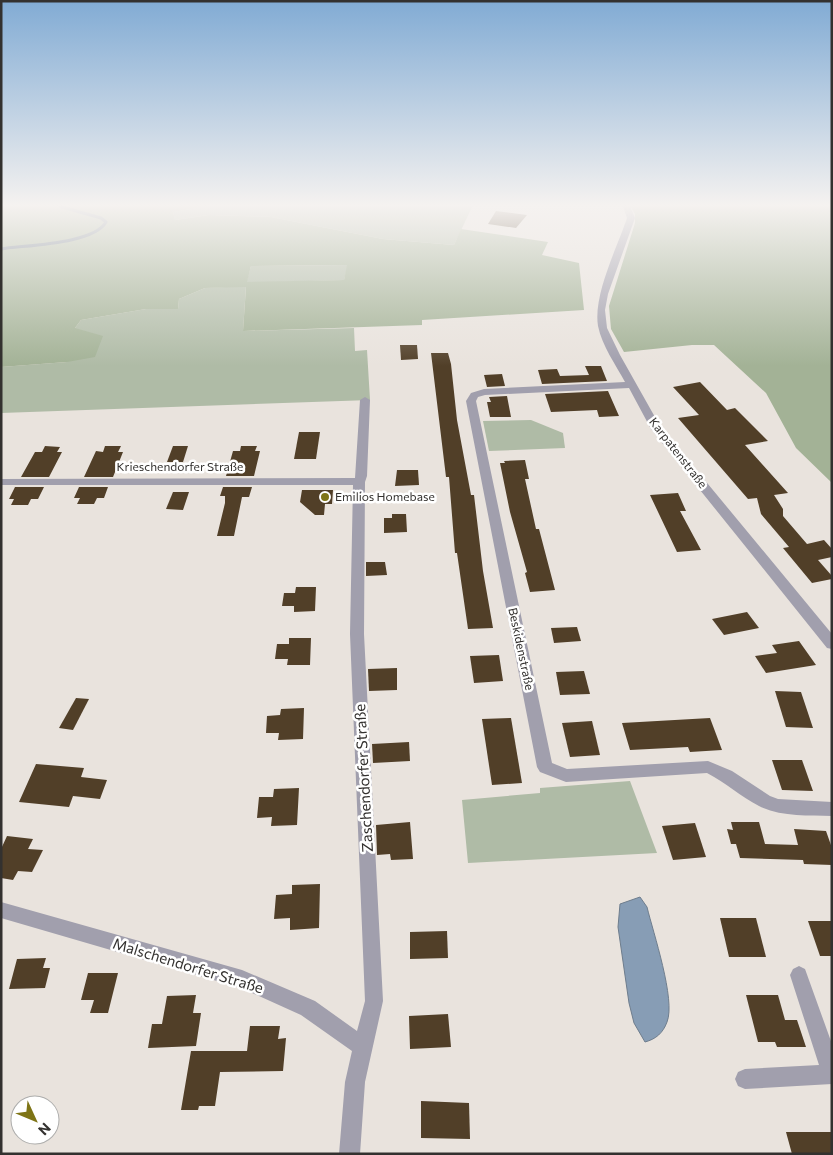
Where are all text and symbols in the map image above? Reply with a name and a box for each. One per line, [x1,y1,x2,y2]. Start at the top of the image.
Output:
street label: Karpatenstraße [647,414,711,490]
street label: Krieschendorfer Straße [117,459,243,473]
place label: Emilios Homebase [335,489,435,503]
marker: Emilios Homebase [319,491,331,503]
street label: Beskidenstraße [506,606,538,691]
street label: Zaschendorfer Straße [350,703,376,853]
street label: Malschendorfer Straße [111,934,266,997]
north arrow [10,1095,60,1145]
text: N [35,1120,54,1139]

